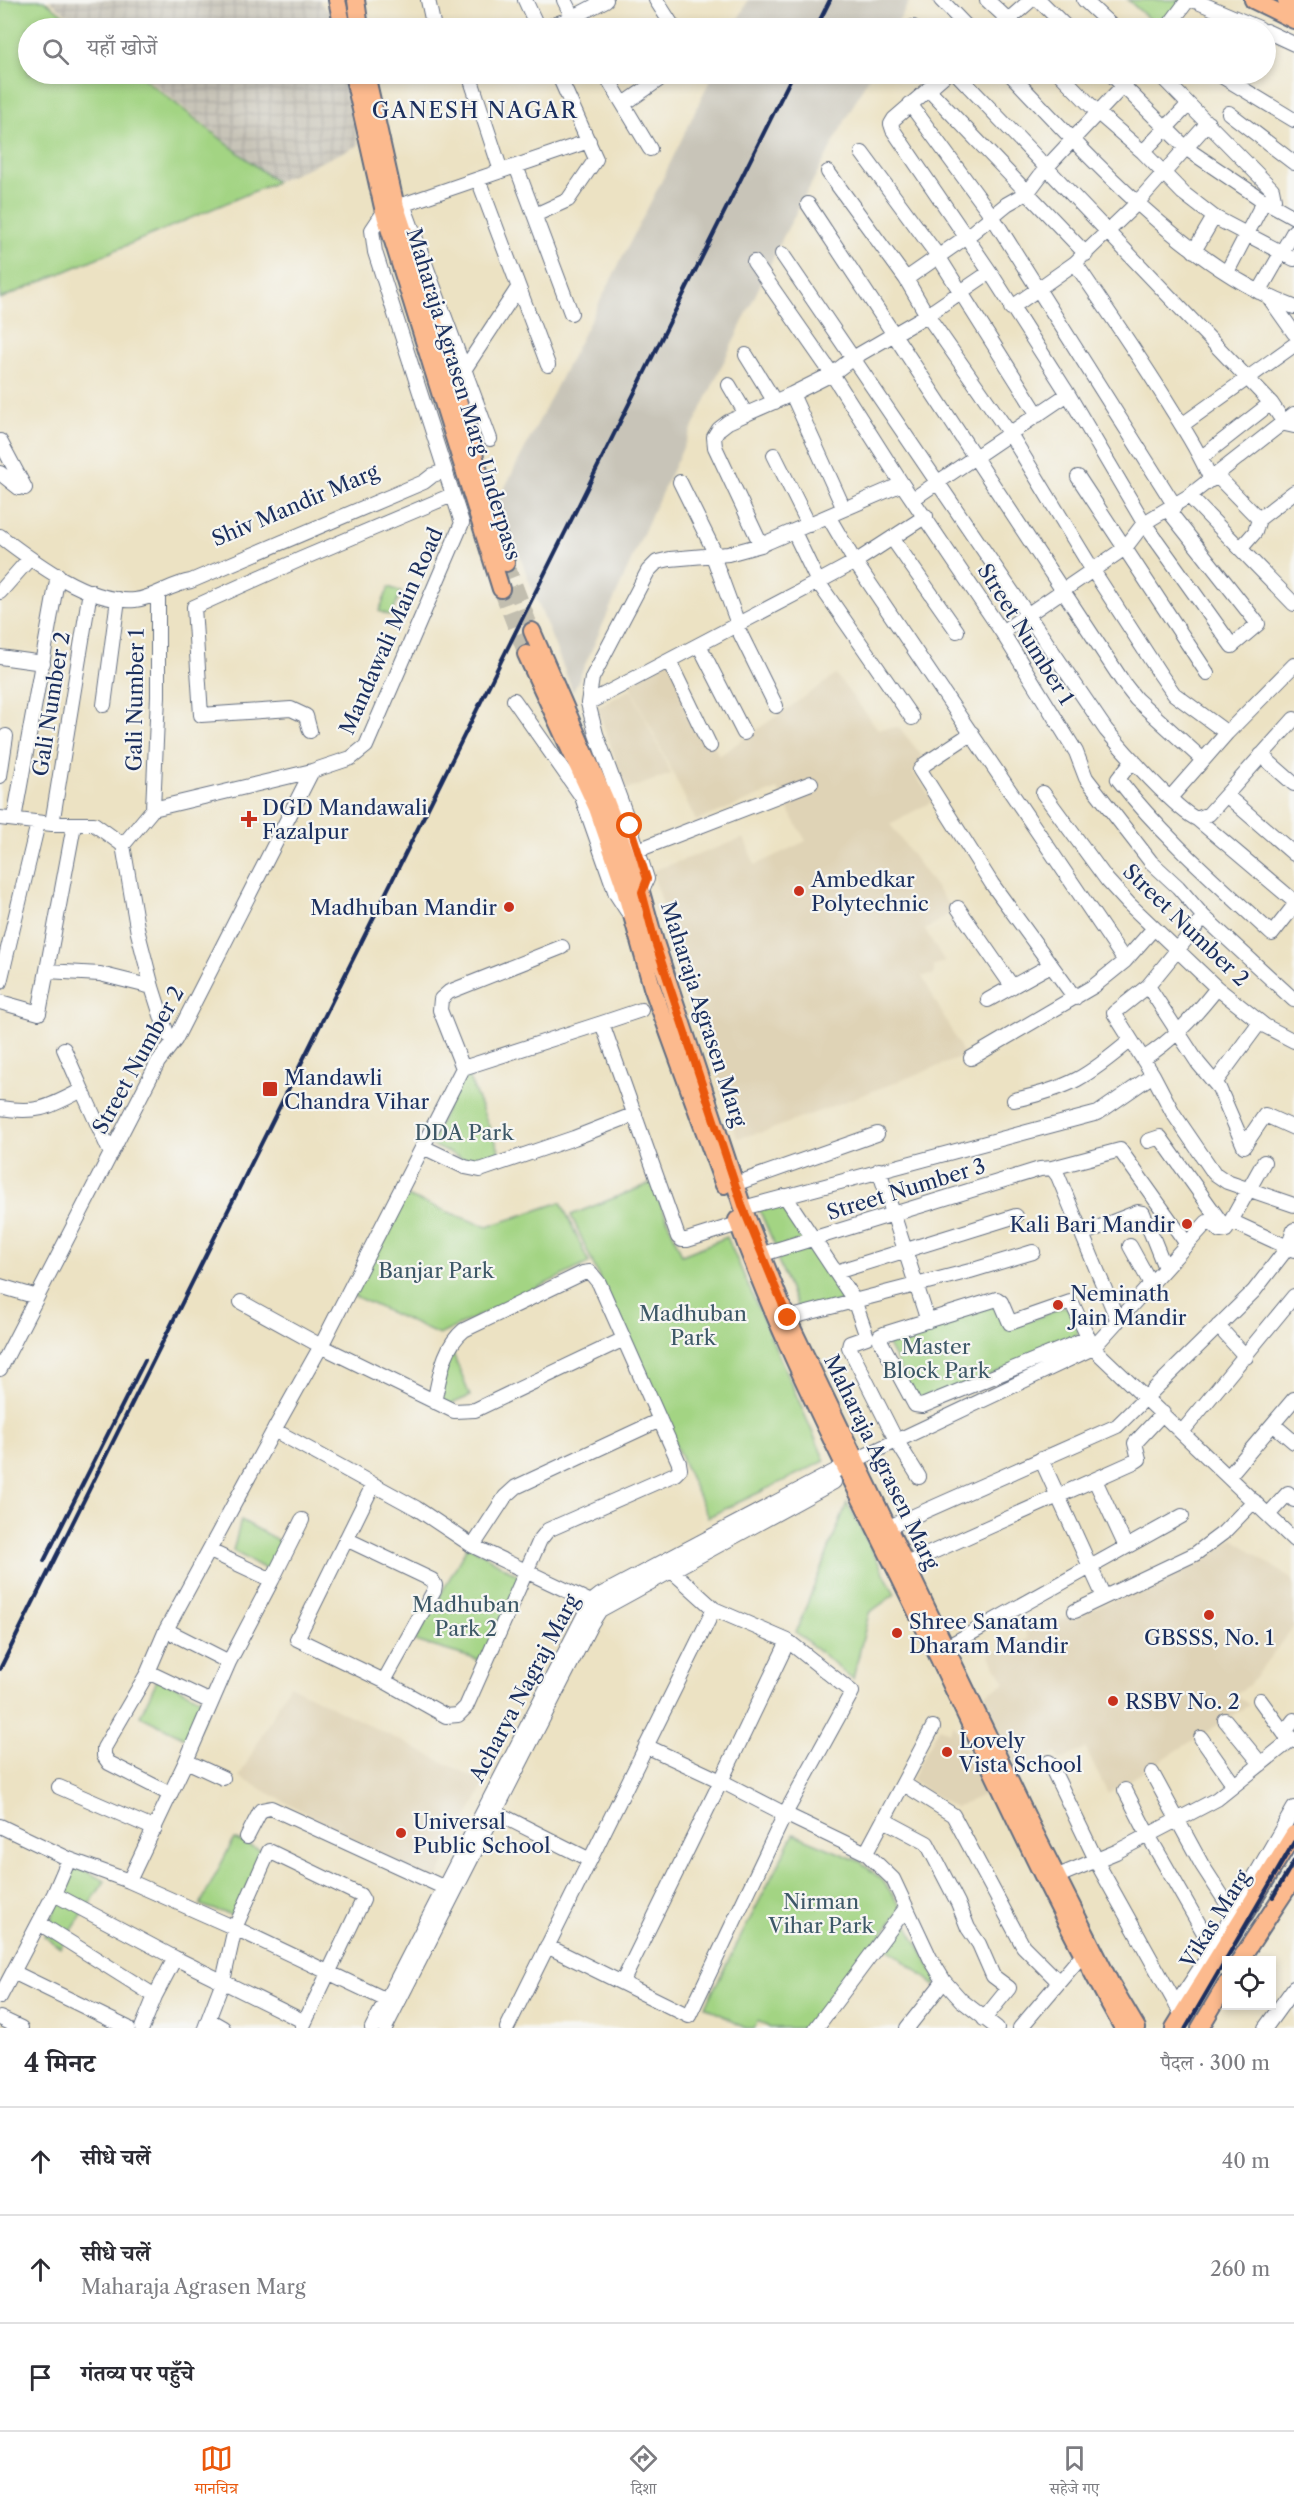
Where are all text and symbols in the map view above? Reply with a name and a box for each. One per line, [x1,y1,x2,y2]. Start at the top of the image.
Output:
search box [18,18,1276,84]
text: यहाँ खोजें [87,34,157,61]
icon: search [39,35,72,68]
district label: GANESH NAGAR [372,97,578,124]
street label: Maharaja Agrasen Marg Underpass [401,225,527,563]
street label: Shiv Mandir Marg [208,458,383,551]
street label: Mandawali Main Road [334,523,448,738]
street label: Street Number 1 [973,559,1080,709]
street label: Gali Number 1 [121,628,149,772]
street label: Gali Number 2 [27,630,75,778]
place label: DGD Mandawali Fazalpur [262,795,428,844]
marker: DGD Mandawali Fazalpur [240,810,258,828]
route start [616,812,642,838]
street label: Street Number 2 [1118,859,1254,991]
place label: Ambedkar Polytechnic [810,867,929,916]
marker: Ambedkar Polytechnic [792,884,806,898]
place label: Madhuban Mandir [310,895,497,920]
street label: Maharaja Agrasen Marg [656,898,753,1131]
marker: Madhuban Mandir [502,900,516,914]
street label: Street Number 2 [87,982,189,1138]
place label: Mandawli Chandra Vihar [284,1065,429,1114]
marker: Mandawli Chandra Vihar [261,1080,279,1098]
park label: DDA Park [414,1120,514,1145]
street label: Street Number 3 [824,1153,988,1225]
place label: Kali Bari Mandir [1009,1212,1175,1237]
marker: Kali Bari Mandir [1180,1217,1194,1231]
park label: Banjar Park [378,1258,495,1283]
place label: Neminath Jain Mandir [1067,1281,1187,1330]
marker: Neminath Jain Mandir [1051,1298,1065,1312]
park label: Madhuban Park [639,1301,747,1350]
route end [774,1304,800,1330]
park label: Master Block Park [882,1334,991,1383]
street label: Maharaja Agrasen Marg [819,1351,945,1574]
street label: Acharya Nagraj Marg [463,1589,585,1787]
park label: Madhuban Park 2 [412,1592,520,1641]
marker: GBSSS, No. 1 [1202,1608,1216,1622]
place label: Shree Sanatam Dharam Mandir [909,1609,1068,1658]
place label: GBSSS, No. 1 [1144,1625,1274,1650]
marker: Shree Sanatam Dharam Mandir [890,1626,904,1640]
place label: RSBV No. 2 [1125,1689,1240,1714]
marker: RSBV No. 2 [1106,1694,1120,1708]
place label: Lovely Vista School [958,1728,1082,1777]
marker: Lovely Vista School [940,1745,954,1759]
place label: Universal Public School [413,1809,550,1858]
marker: Universal Public School [394,1826,408,1840]
street label: Vikas Marg [1174,1865,1255,1974]
park label: Nirman Vihar Park [767,1889,875,1938]
map controls [1222,1956,1276,2010]
button: locate [1222,1956,1276,2010]
text: 4 मिनट [24,2047,95,2079]
text: पैदल · 300 m [1161,2051,1270,2075]
text: सीधे चलें [81,2144,150,2171]
icon: ahead [24,2145,57,2178]
text: 40 m [1222,2149,1270,2173]
text: सीधे चलें [81,2240,150,2267]
icon: ahead [24,2253,57,2286]
text: 260 m [1210,2257,1270,2281]
text: Maharaja Agrasen Marg [81,2275,305,2299]
text: गंतव्य पर पहुँचे [81,2360,194,2387]
icon: arrive [24,2361,57,2394]
tab: मानचित्र [195,2442,238,2504]
tab: दिशा [627,2442,660,2504]
tab: सहेजे गए [1050,2442,1099,2504]

